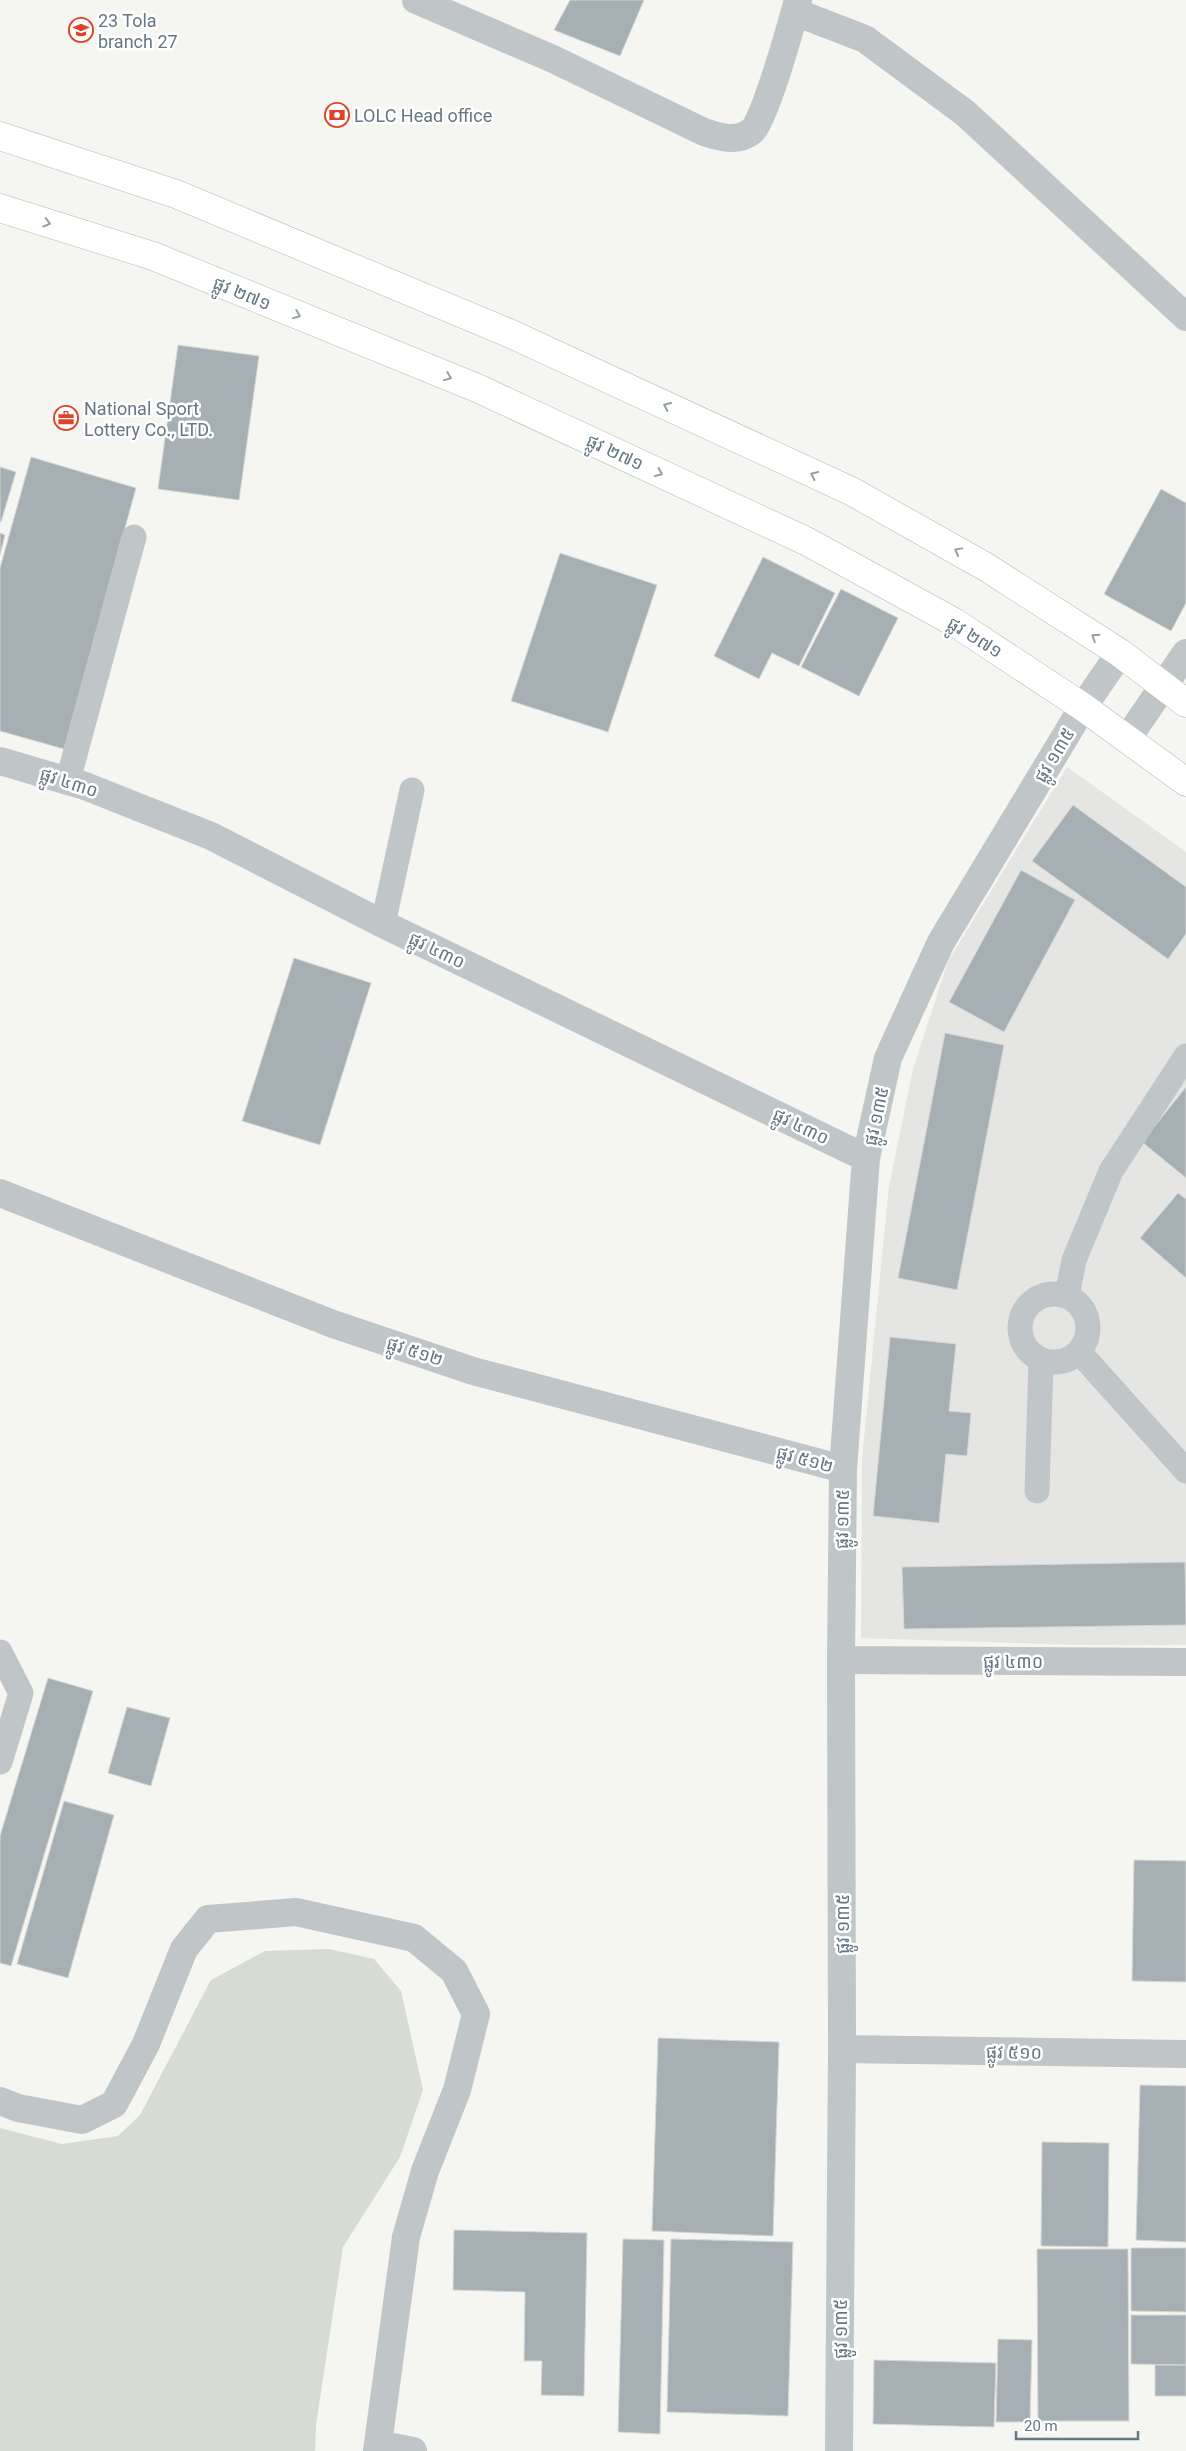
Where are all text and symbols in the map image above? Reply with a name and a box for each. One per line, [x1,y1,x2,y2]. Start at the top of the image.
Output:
place label: 23 Tola branch 27 [98,10,178,52]
school or university icon: 23 Tola branch 27 [68,17,94,43]
bank icon: LOLC Head office [324,102,350,128]
place label: LOLC Head office [354,105,492,126]
one-way arrow [42,217,50,227]
street label: ផ្លូវ ២៧១ [208,272,274,320]
one-way arrow [292,309,301,319]
one-way arrow [443,370,452,381]
place label: National Sport Lottery Co., LTD. [84,398,213,440]
one-way arrow [663,402,672,412]
office icon: National Sport Lottery Co., LTD. [53,405,79,431]
street label: ផ្លូវ ២៧១ [580,430,647,480]
one-way arrow [654,467,663,477]
one-way arrow [810,470,819,481]
one-way arrow [954,547,963,557]
street label: ផ្លូវ ២៧១ [940,612,1006,667]
one-way arrow [1092,634,1101,643]
street label: ផ្លូវ ១៣៥ [1030,724,1084,789]
street label: ផ្លូវ ៤៣០ [35,763,101,807]
street label: ផ្លូវ ៤៣០ [403,927,469,978]
street label: ផ្លូវ ១៣៥ [859,1084,899,1149]
street label: ផ្លូវ ៤៣០ [767,1103,833,1154]
street label: ផ្លូវ ៥១២ [382,1332,446,1376]
street label: ផ្លូវ ៥១២ [773,1441,836,1483]
street label: ផ្លូវ ១៣៥ [831,1489,859,1549]
street label: ផ្លូវ ៤៣០ [983,1651,1043,1678]
street label: ផ្លូវ ១៣៥ [832,1894,859,1954]
street label: ផ្លូវ ៥១០ [986,2041,1042,2069]
street label: ផ្លូវ ១៣៥ [830,2299,857,2359]
scale bar [1016,2408,1138,2440]
text: 20 m [1024,2417,1058,2435]

